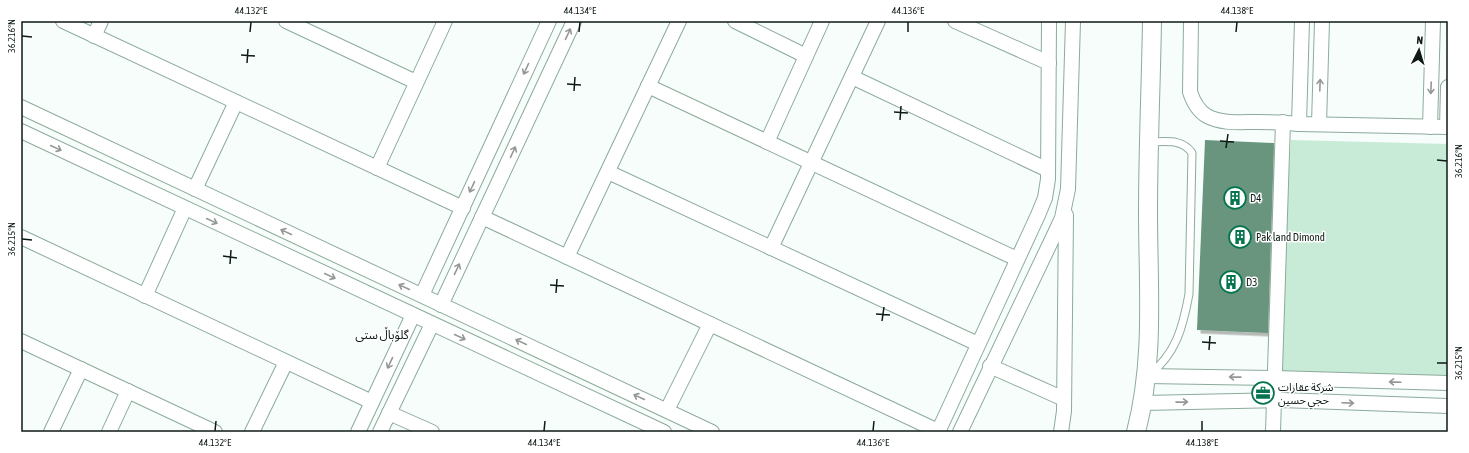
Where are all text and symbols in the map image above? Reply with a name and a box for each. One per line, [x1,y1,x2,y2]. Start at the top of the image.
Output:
text: 44.132°E [235,5,268,16]
text: 44.134°E [564,5,597,16]
text: 44.136°E [892,5,925,16]
text: 44.138°E [1221,5,1254,16]
text: 36.216°N [6,19,17,53]
one-way arrow [565,28,572,40]
north arrow [1399,30,1439,70]
text: N [1416,34,1424,46]
one-way arrow [522,63,530,75]
one-way arrow [1316,79,1324,92]
one-way arrow [1427,81,1435,94]
text: 36.216°N [1453,144,1464,178]
one-way arrow [50,145,62,152]
one-way arrow [510,146,517,158]
one-way arrow [468,181,475,193]
building icon: D4 [1222,185,1248,211]
place label: D4 [1250,192,1261,204]
one-way arrow [206,218,218,225]
text: 36.215°N [6,222,17,256]
building icon: Pak land Dimond [1227,224,1253,250]
one-way arrow [280,228,292,235]
place label: Pak land Dimond [1256,231,1325,243]
one-way arrow [454,264,461,276]
building icon: D3 [1218,269,1244,295]
one-way arrow [323,273,335,280]
place label: D3 [1246,276,1257,288]
one-way arrow [398,283,410,290]
district label: گلۆباڵ ستی [355,326,410,342]
one-way arrow [454,334,466,341]
one-way arrow [516,338,528,345]
text: 36.215°N [1453,346,1464,380]
one-way arrow [386,356,393,368]
one-way arrow [1229,373,1242,381]
one-way arrow [1389,378,1402,386]
office icon: شرکة عقارات حجي حسين [1250,380,1276,406]
place label: شرکة عقارات حجي حسين [1278,381,1334,410]
one-way arrow [633,393,645,400]
one-way arrow [1175,398,1188,406]
one-way arrow [1341,399,1354,407]
text: 44.132°E [199,437,232,448]
text: 44.134°E [528,437,561,448]
text: 44.136°E [857,437,890,448]
text: 44.138°E [1186,437,1219,448]

